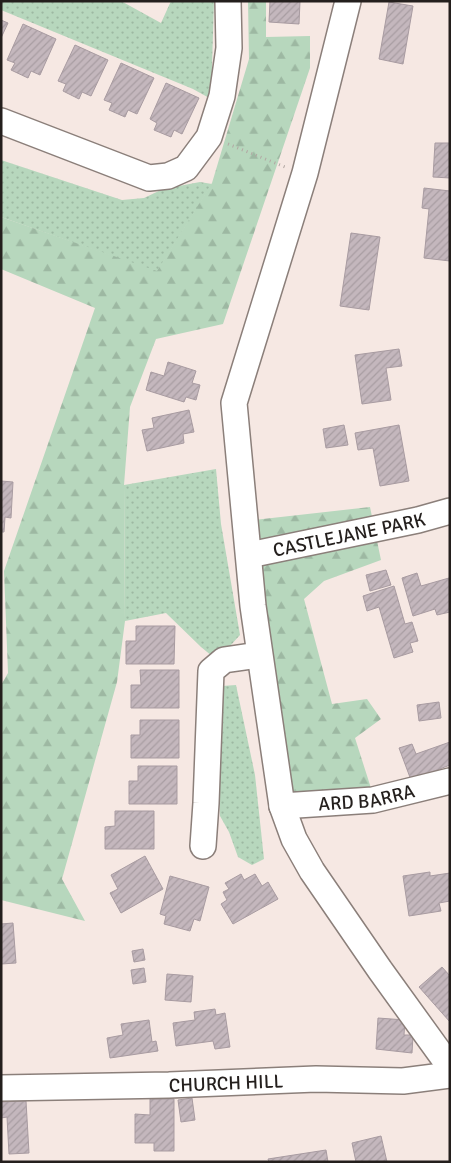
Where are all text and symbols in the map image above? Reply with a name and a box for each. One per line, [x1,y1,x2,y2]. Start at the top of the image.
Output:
street label: CASTLEJANE PARK [271,507,429,563]
street label: ARD BARRA [318,779,418,817]
street label: CHURCH HILL [168,1069,284,1098]

